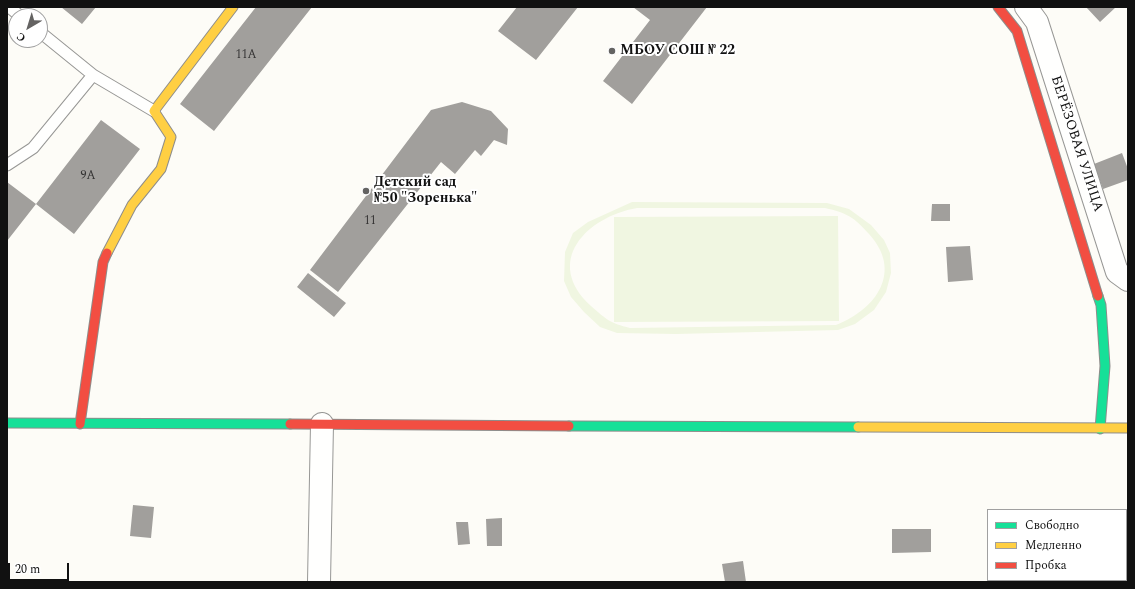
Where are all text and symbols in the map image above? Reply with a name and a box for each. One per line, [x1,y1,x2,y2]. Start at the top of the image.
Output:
north arrow [8,8,48,48]
text: С [13,28,29,46]
place label: МБОУ СОШ № 22 [620,43,735,59]
marker: МБОУ СОШ № 22 [607,46,617,56]
house number: 11А [236,49,256,63]
street label: БЕРЁЗОВАЯ УЛИЦА [1046,74,1106,214]
house number: 9А [81,170,95,184]
place label: Детский сад №50 "Зоренька" [374,175,477,208]
marker: Детский сад №50 "Зоренька" [361,186,371,196]
house number: 11 [364,215,376,229]
legend [987,509,1127,581]
text: Свободно [1025,516,1079,535]
text: Медленно [1025,536,1082,555]
scale bar [10,555,71,581]
text: Пробка [1025,556,1067,575]
text: 20 m [15,560,40,579]

